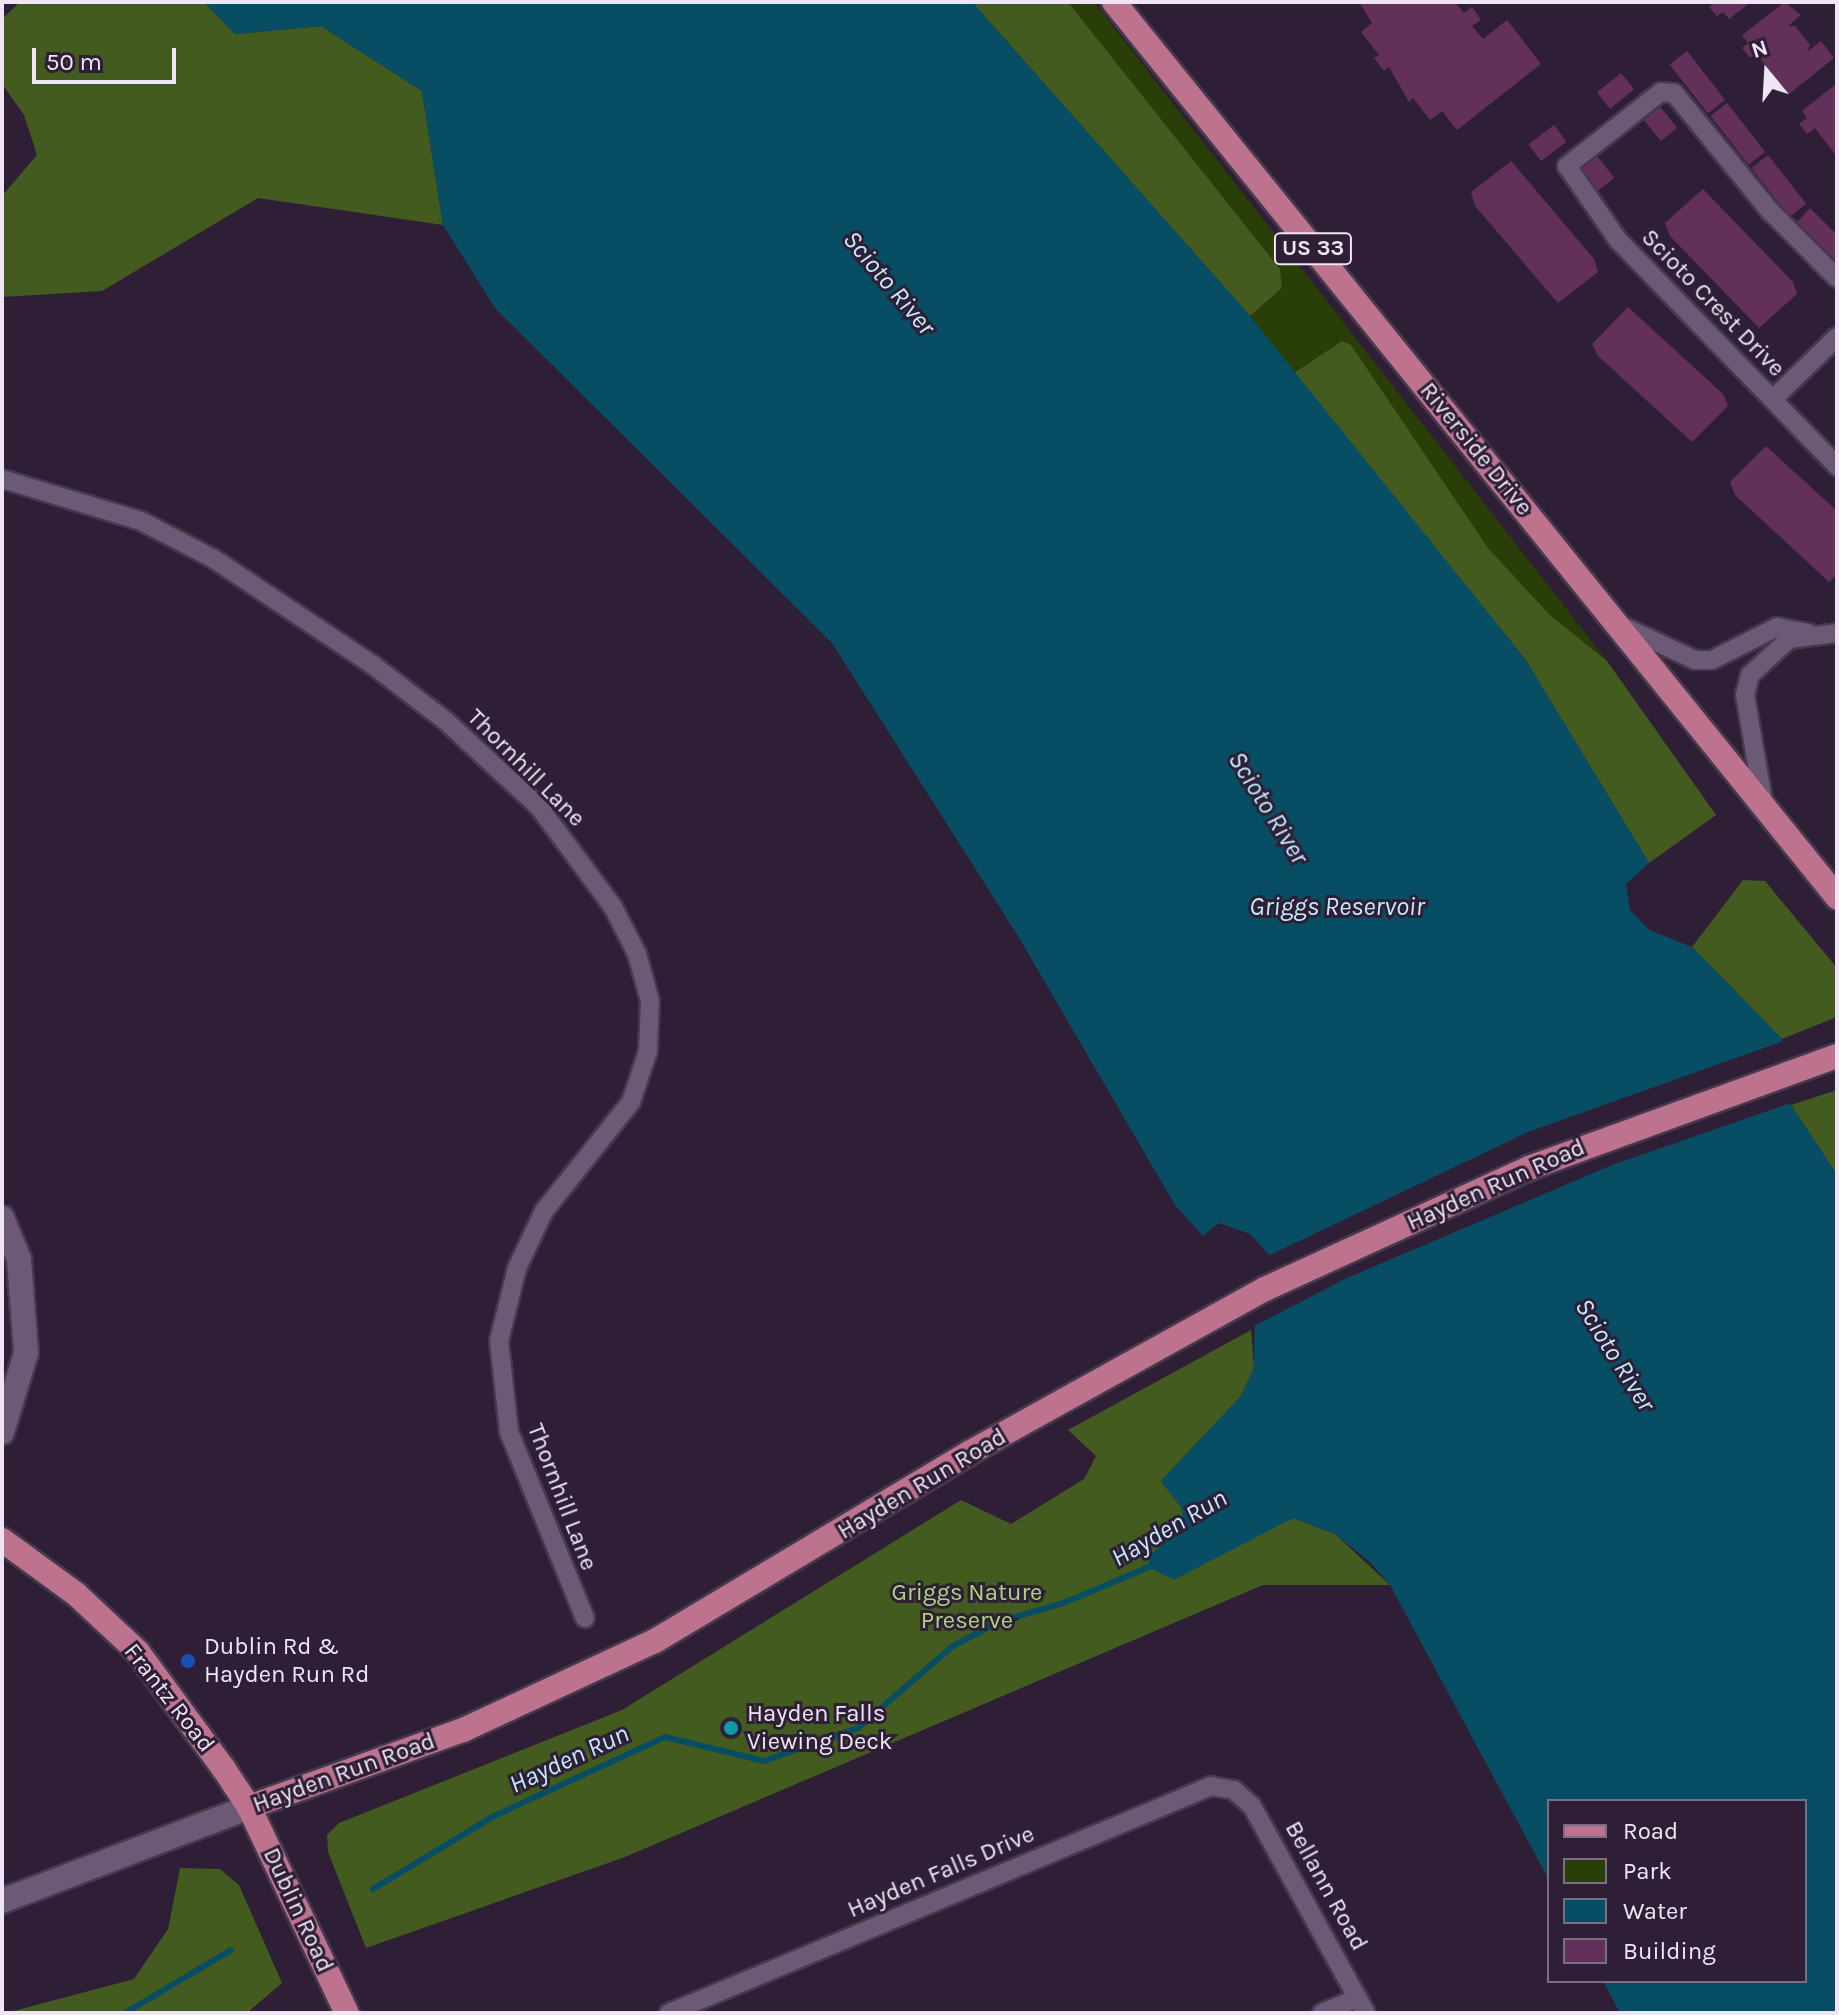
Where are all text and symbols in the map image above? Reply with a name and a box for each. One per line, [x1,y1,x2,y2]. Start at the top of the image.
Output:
scale bar [36,32,180,82]
north arrow [1727,32,1807,112]
text: N [1748,34,1771,64]
text: 50 m [46,48,102,76]
street label: Scioto Crest Drive [1635,223,1791,383]
water label: Scioto River [836,224,942,342]
road number: US 33 [1273,231,1353,267]
street label: Riverside Drive [1414,377,1538,521]
street label: Thornhill Lane [461,703,591,833]
water label: Scioto River [1221,746,1315,870]
water label: Griggs Reservoir [1249,891,1425,923]
street label: Hayden Run Road [1403,1133,1589,1237]
water label: Scioto River [1568,1293,1662,1417]
street label: Thornhill Lane [521,1420,603,1574]
street label: Hayden Run Road [832,1422,1012,1546]
water label: Hayden Run [1106,1482,1232,1574]
park label: Griggs Nature Preserve [892,1579,1042,1635]
place label: Dublin Rd & Hayden Run Rd [204,1633,369,1689]
street label: Frantz Road [118,1638,220,1758]
marker: Dublin Rd & Hayden Run Rd [179,1652,197,1670]
place label: Hayden Falls Viewing Deck [747,1700,892,1756]
water label: Hayden Run [504,1718,634,1800]
marker: Hayden Falls Viewing Deck [722,1719,740,1737]
street label: Hayden Run Road [249,1727,439,1819]
legend [1547,1799,1807,1983]
street label: Bellann Road [1279,1816,1373,1956]
text: Road [1623,1817,1678,1845]
street label: Hayden Falls Drive [843,1820,1039,1924]
street label: Dublin Road [257,1843,339,1977]
text: Park [1623,1857,1672,1885]
text: Water [1623,1897,1687,1925]
text: Building [1623,1937,1716,1965]

